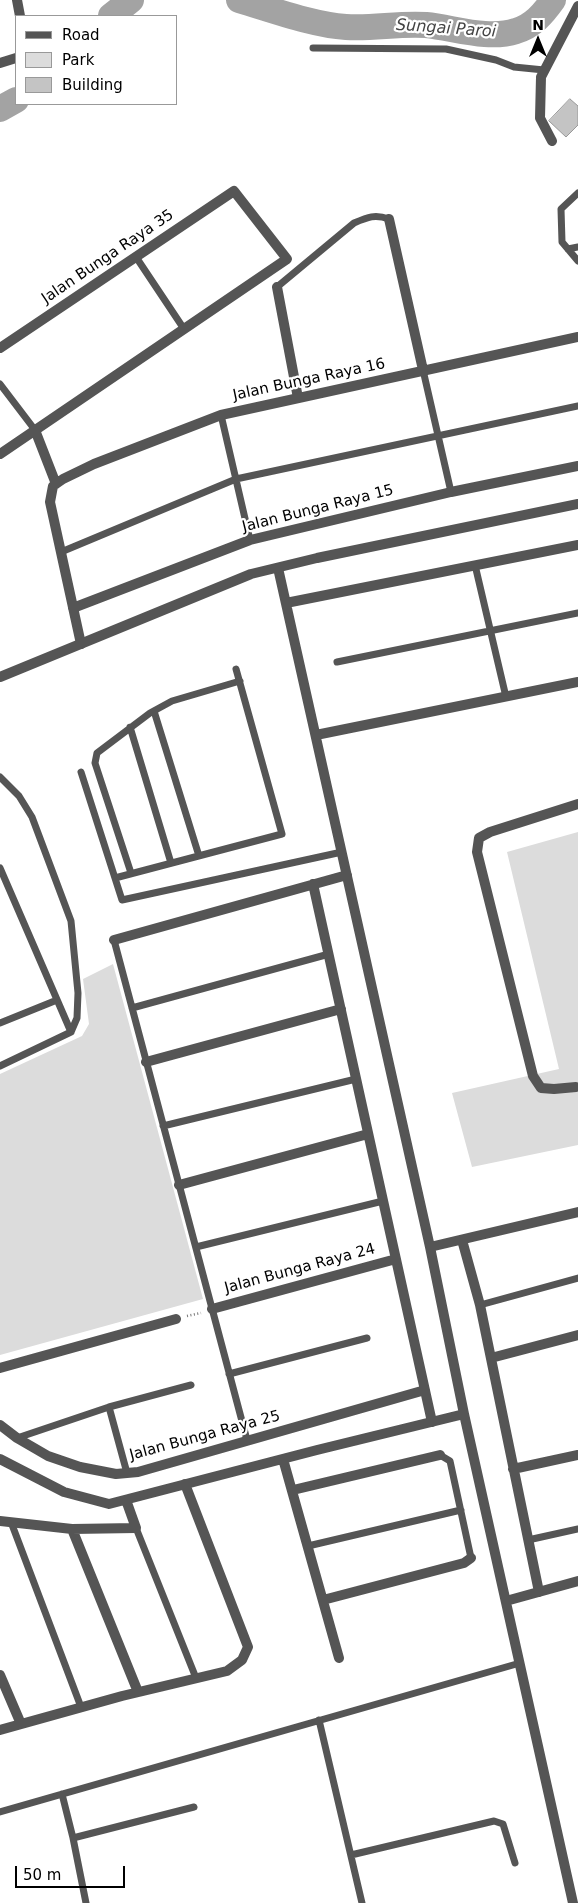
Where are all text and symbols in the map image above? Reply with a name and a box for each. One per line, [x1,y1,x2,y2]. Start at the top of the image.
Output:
legend [15,15,178,105]
north arrow [513,15,563,65]
water label: Sungai Paroi [395,16,497,42]
text: N [532,17,544,33]
text: Road [62,26,100,44]
text: Park [62,51,94,69]
text: Building [62,76,123,94]
street label: Jalan Bunga Raya 35 [39,206,177,308]
street label: Jalan Bunga Raya 16 [231,355,387,405]
street label: Jalan Bunga Raya 15 [241,481,395,537]
street label: Jalan Bunga Raya 24 [223,1240,377,1298]
street label: Jalan Bunga Raya 25 [128,1407,282,1465]
scale bar [18,1856,128,1888]
text: 50 m [23,1866,61,1884]

